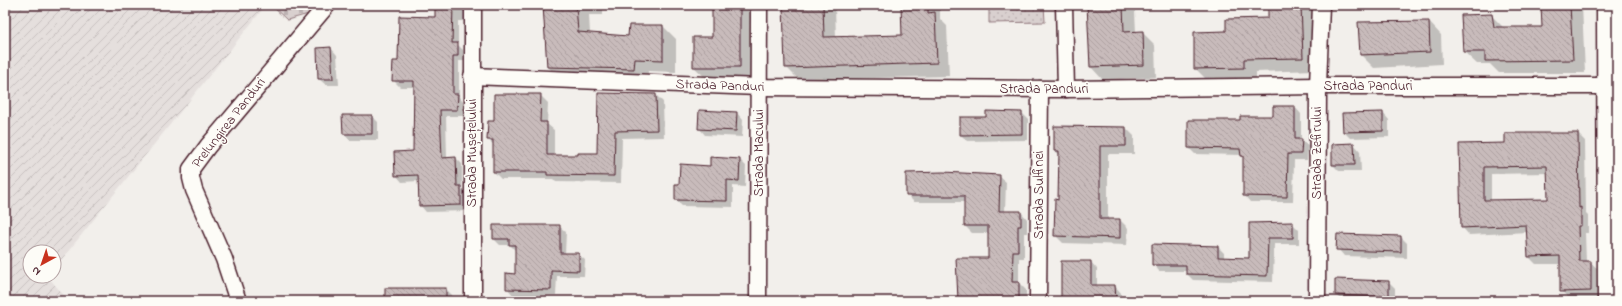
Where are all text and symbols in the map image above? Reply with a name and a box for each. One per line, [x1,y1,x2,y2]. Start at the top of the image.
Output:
street label: Prelungirea Panduri [187,73,272,173]
street label: Strada Panduri [675,74,765,98]
street label: Strada Panduri [1324,76,1412,97]
street label: Strada Panduri [1000,79,1088,100]
street label: Strada Mușețelului [462,99,483,207]
street label: Strada Zefirului [1307,107,1328,199]
street label: Strada Macului [749,109,770,197]
street label: Strada Sulfinei [1029,151,1050,239]
north arrow [22,244,62,284]
text: N [28,262,44,279]

